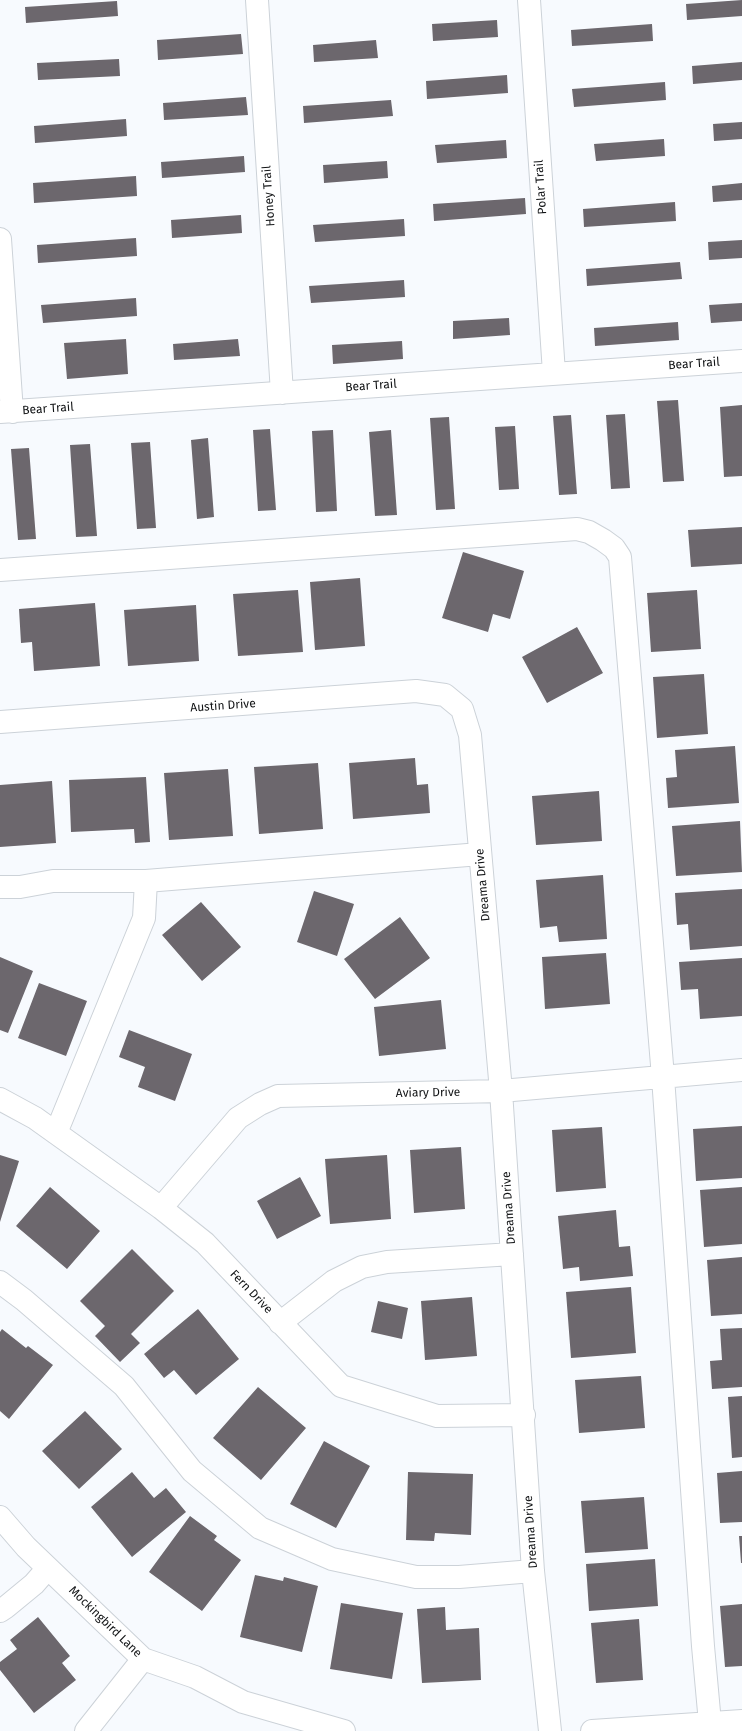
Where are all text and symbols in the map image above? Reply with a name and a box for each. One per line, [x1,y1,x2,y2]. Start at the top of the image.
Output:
street label: Polar Trail [532,159,550,215]
street label: Honey Trail [260,165,278,227]
street label: Bear Trail [668,355,720,373]
street label: Bear Trail [345,377,397,395]
street label: Bear Trail [22,400,74,418]
street label: Austin Drive [190,697,256,715]
street label: Dreama Drive [473,848,493,922]
street label: Aviary Drive [396,1085,460,1101]
street label: Dreama Drive [499,1171,519,1245]
street label: Fern Drive [227,1267,275,1317]
street label: Dreama Drive [521,1495,541,1569]
street label: Mockingbird Lane [65,1583,145,1661]

